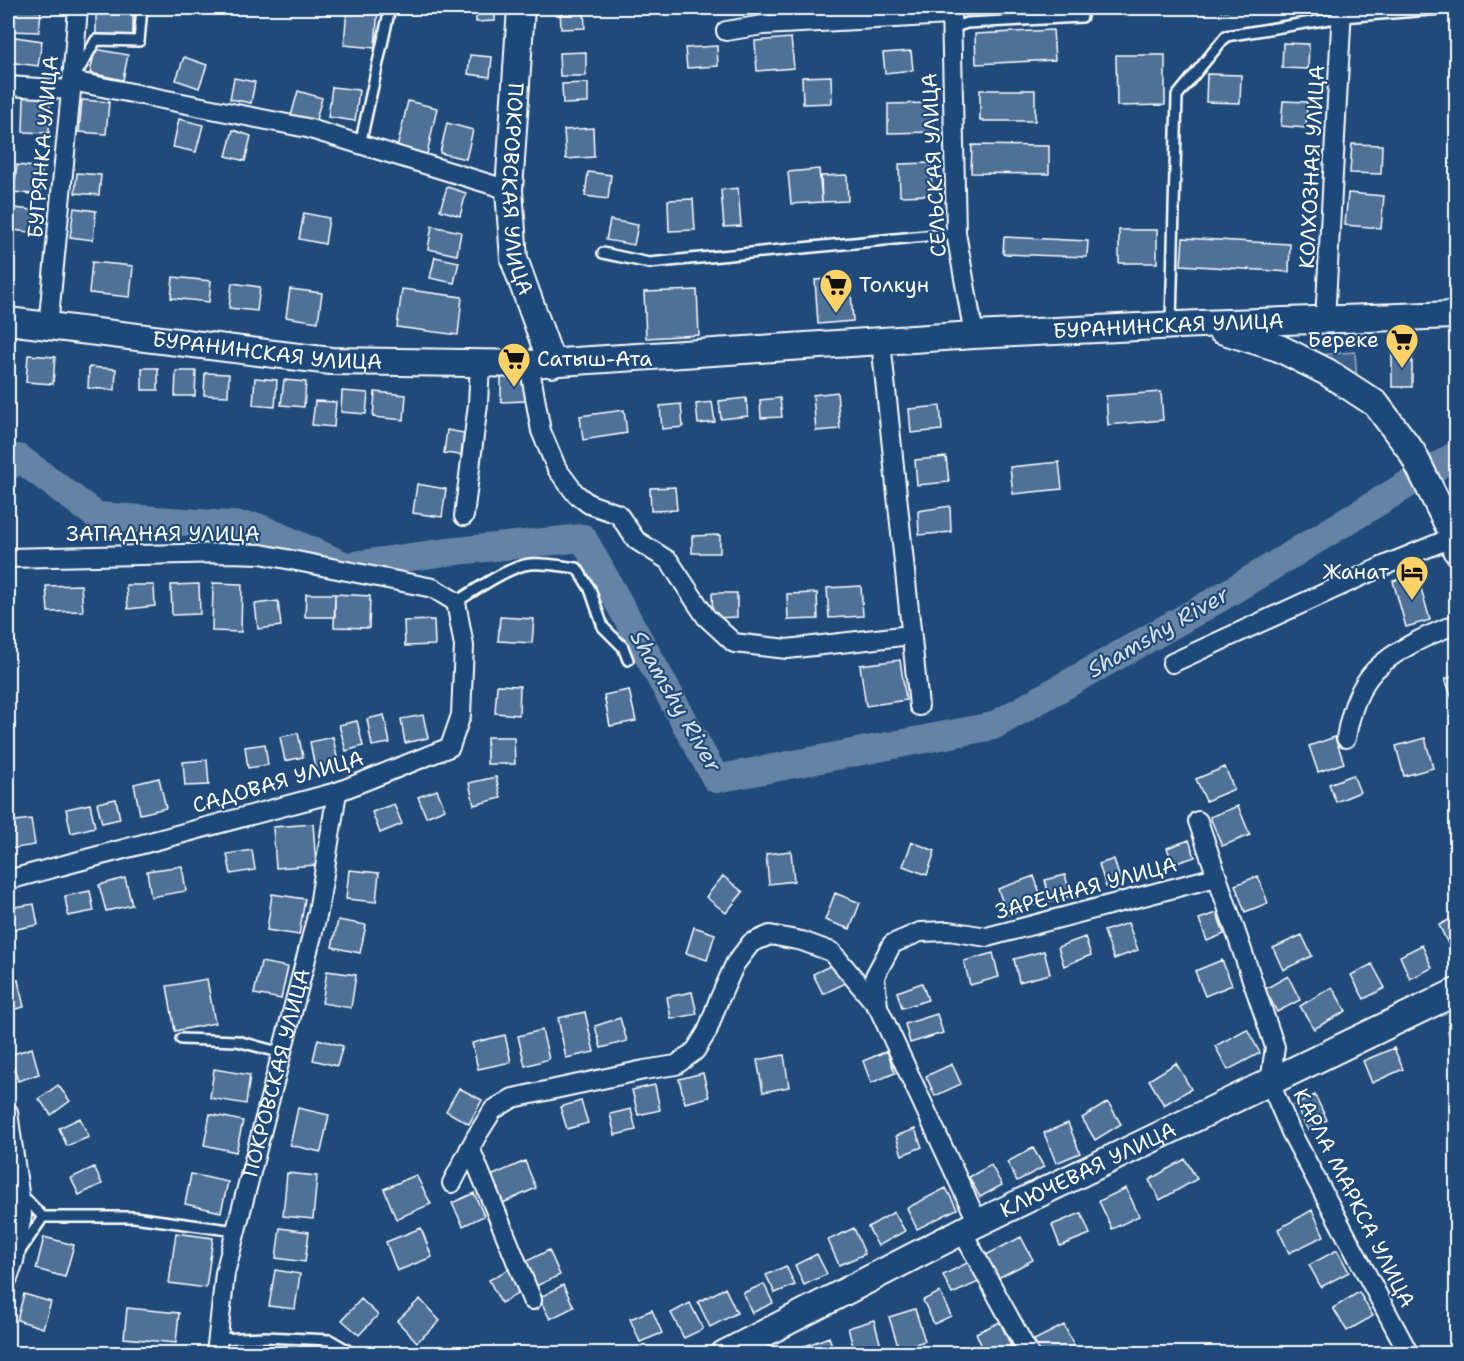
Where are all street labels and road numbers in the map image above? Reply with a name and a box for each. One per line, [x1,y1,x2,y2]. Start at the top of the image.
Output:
street label: БУГРЯНКА УЛИЦА [21,54,65,240]
street label: КОЛХОЗНАЯ УЛИЦА [1293,65,1331,269]
street label: СЕЛЬСКАЯ УЛИЦА [915,72,953,258]
street label: ПОКРОВСКАЯ УЛИЦА [495,82,540,299]
street label: БУРАНИНСКАЯ УЛИЦА [1052,307,1284,345]
street label: БУРАНИНСКАЯ УЛИЦА [151,325,382,376]
street label: ЗАПАДНАЯ УЛИЦА [66,520,260,548]
street label: САДОВАЯ УЛИЦА [189,744,367,820]
street label: ЗАРЕЧНАЯ УЛИЦА [992,850,1180,926]
street label: ПОКРОВСКАЯ УЛИЦА [236,966,317,1180]
street label: КАРЛА МАРКСА УЛИЦА [1287,1084,1421,1312]
street label: КЛЮЧЕВАЯ УЛИЦА [995,1115,1181,1224]

